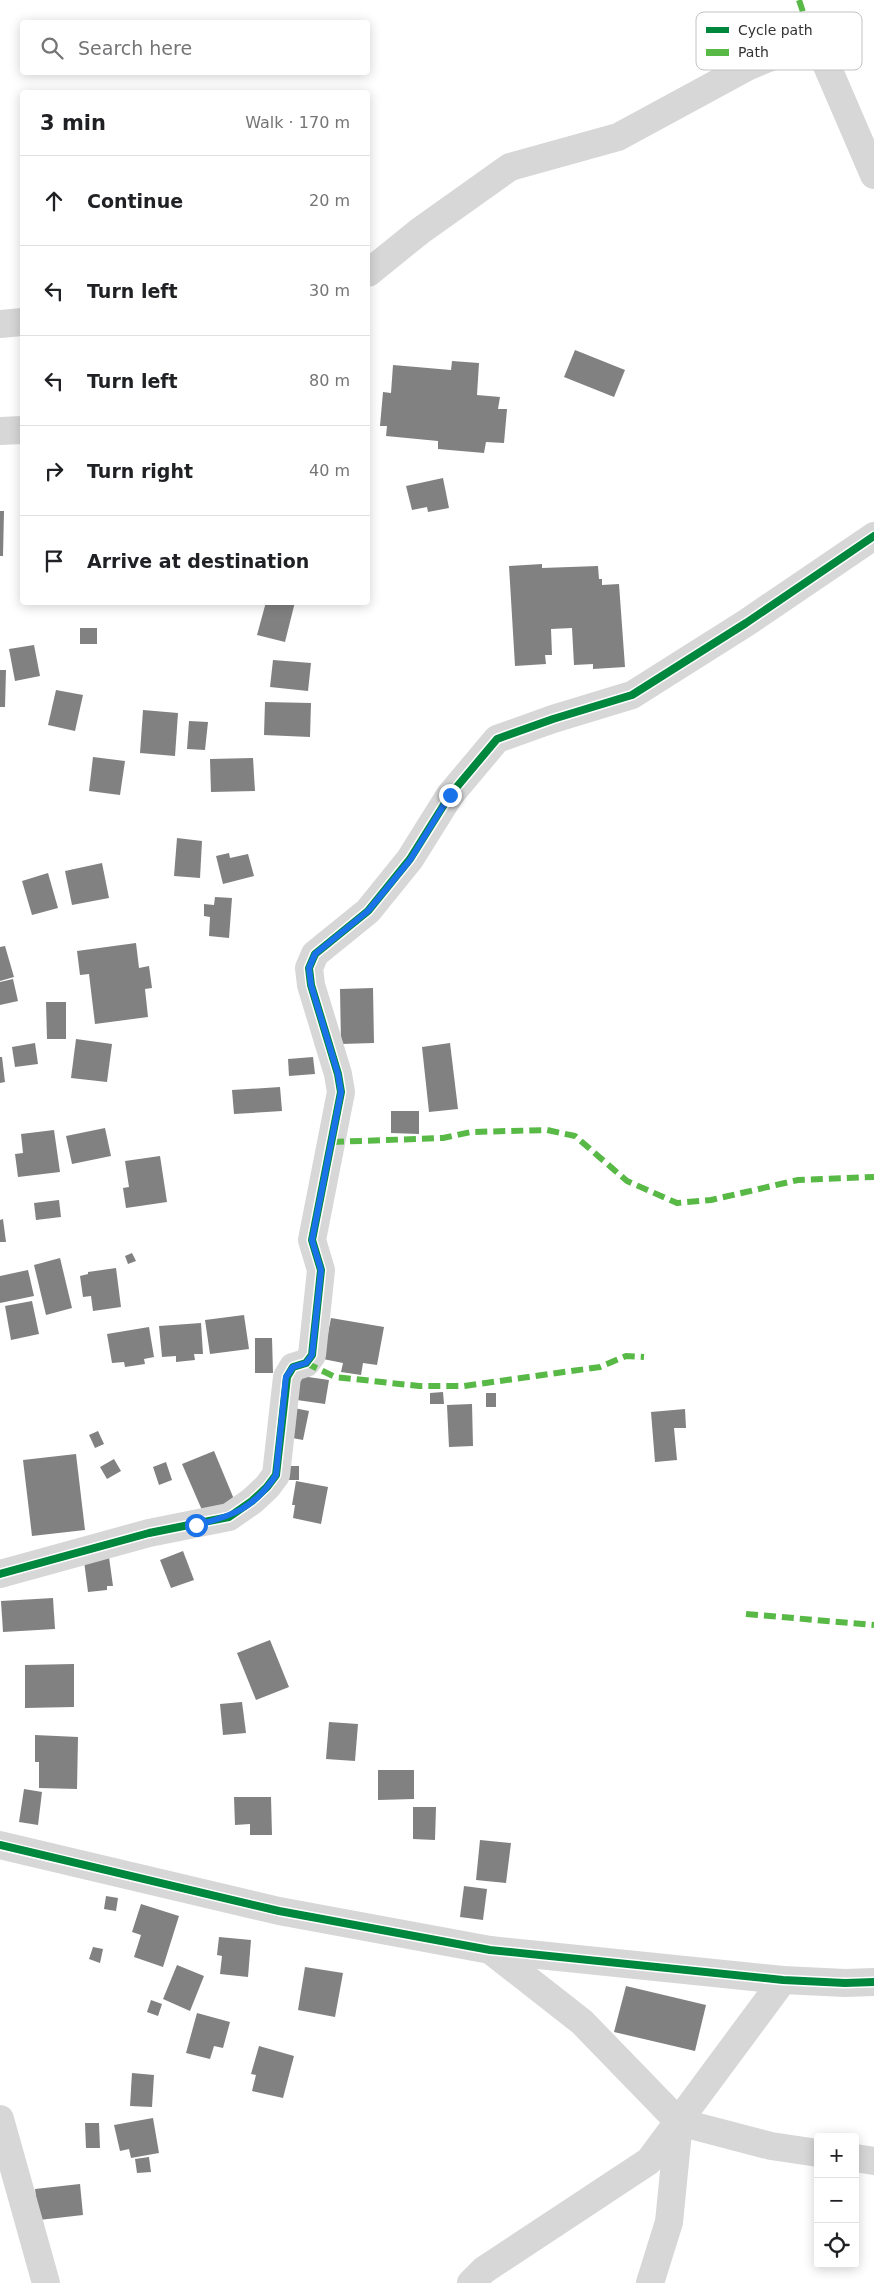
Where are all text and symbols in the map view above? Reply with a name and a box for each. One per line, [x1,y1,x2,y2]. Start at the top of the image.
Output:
legend [696,12,862,70]
search box [20,20,370,75]
text: Cycle path [738,22,813,38]
icon: search [38,34,66,62]
text: Search here [78,37,192,59]
text: Path [738,44,769,60]
text: 3 min [40,111,106,135]
text: Walk · 170 m [245,113,350,132]
icon: ahead [40,187,68,215]
text: Continue [87,190,183,212]
text: 20 m [309,191,350,210]
icon: left [40,277,68,305]
text: Turn left [87,280,178,302]
text: 30 m [309,281,350,300]
icon: left [40,367,68,395]
text: Turn left [87,370,178,392]
text: 80 m [309,371,350,390]
icon: right [40,457,68,485]
text: Turn right [87,460,193,482]
text: 40 m [309,461,350,480]
icon: arrive [40,547,68,575]
text: Arrive at destination [87,550,309,572]
route end [439,784,462,807]
route start [185,1514,208,1537]
map controls [814,2133,859,2268]
button: + [814,2133,859,2178]
button: − [814,2178,859,2223]
button: locate [814,2223,859,2268]

